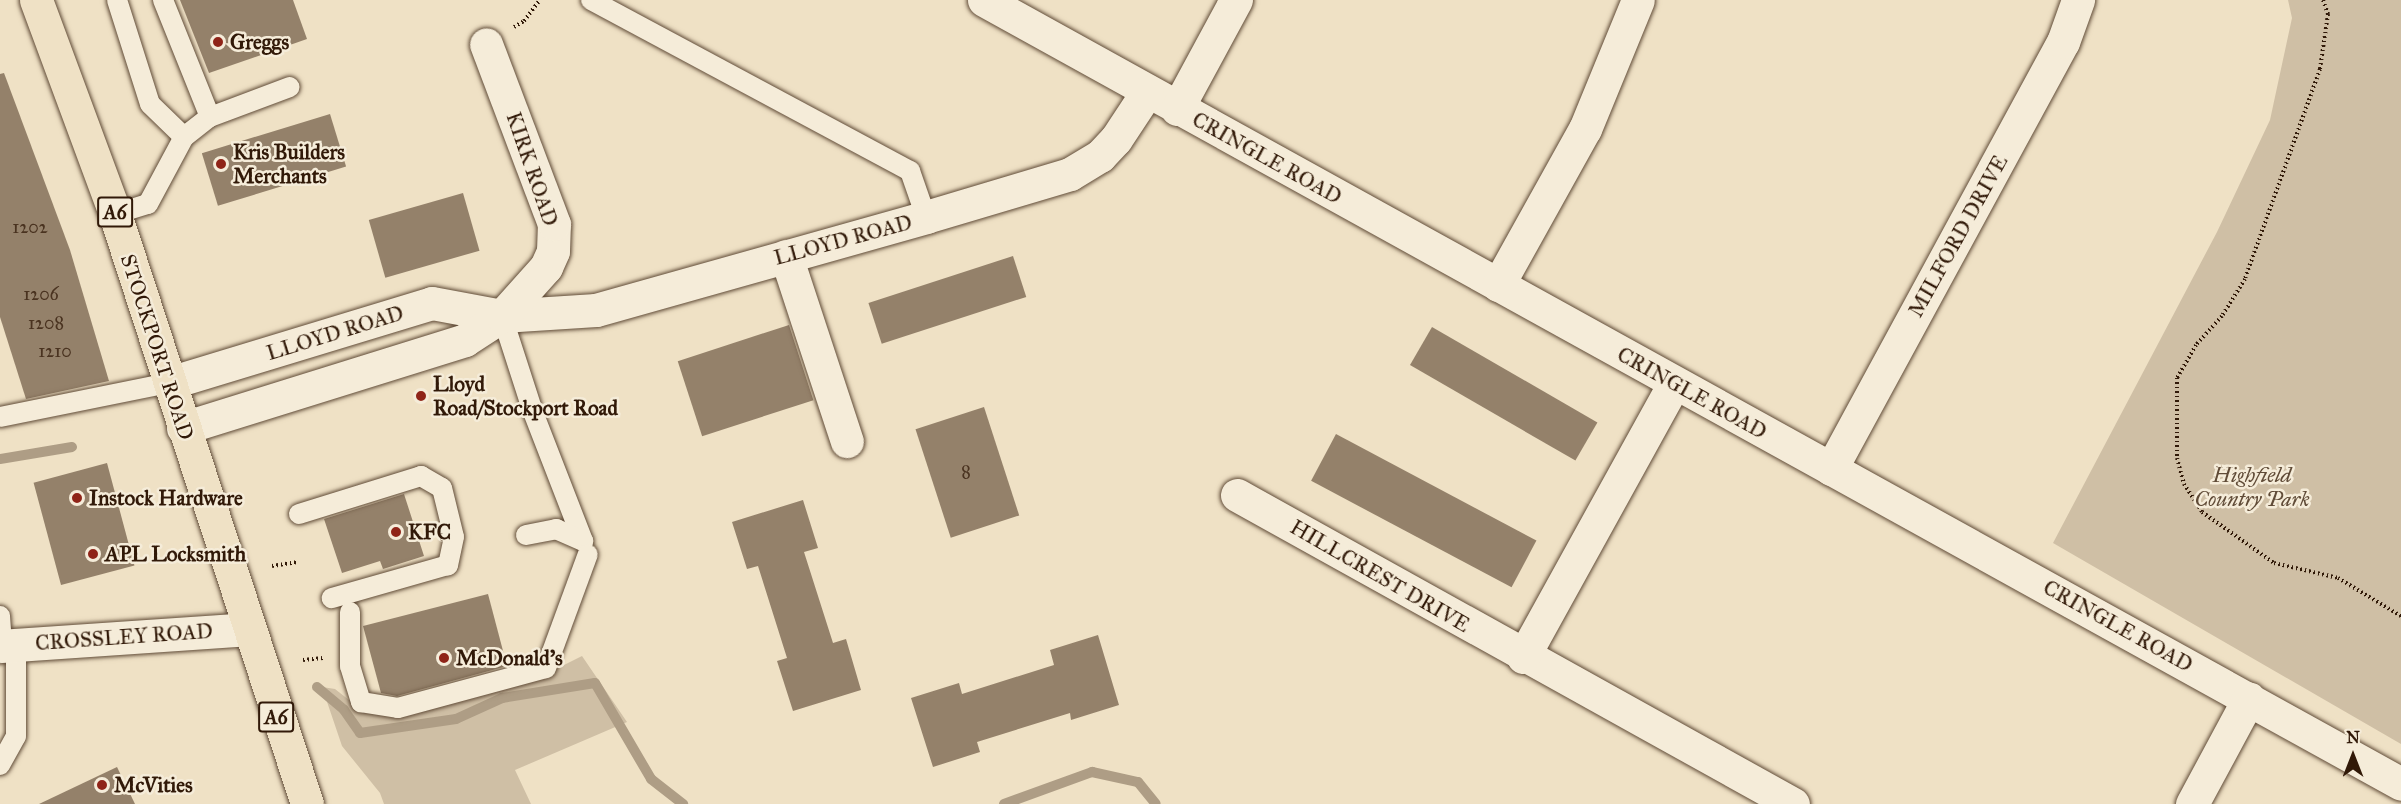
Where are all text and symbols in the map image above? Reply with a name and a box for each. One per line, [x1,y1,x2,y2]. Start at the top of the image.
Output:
place label: Greggs [230,29,289,55]
marker: Greggs [211,35,225,49]
street label: CRINGLE ROAD [1188,107,1346,209]
street label: KIRK ROAD [501,109,563,229]
place label: Kris Builders Merchants [233,139,345,189]
street label: MILFORD DRIVE [1903,151,2013,321]
marker: Kris Builders Merchants [214,157,228,171]
road number: A6 [97,195,133,229]
street label: LLOYD ROAD [771,209,915,271]
house number: 1202 [12,216,48,238]
street label: STOCKPORT ROAD [115,251,199,443]
house number: 1206 [23,283,59,305]
street label: LLOYD ROAD [263,300,407,366]
house number: 1208 [28,312,64,334]
house number: 1210 [38,340,72,362]
street label: CRINGLE ROAD [1613,342,1771,444]
place label: Lloyd Road/Stockport Road [433,371,618,421]
marker: Lloyd Road/Stockport Road [414,389,428,403]
house number: 8 [961,461,971,483]
park label: Highfield Country Park [2194,462,2310,512]
place label: Instock Hardware [89,485,243,511]
marker: Instock Hardware [70,491,84,505]
street label: HILLCREST DRIVE [1286,514,1474,638]
place label: KFC [408,519,451,545]
marker: KFC [389,525,403,539]
place label: APL Locksmith [105,541,246,567]
marker: APL Locksmith [86,547,100,561]
street label: CRINGLE ROAD [2039,575,2197,677]
street label: CROSSLEY ROAD [34,618,214,656]
place label: McDonald's [456,645,563,671]
marker: McDonald's [437,651,451,665]
road number: A6 [258,700,294,734]
north arrow [2323,726,2383,786]
text: N [2346,728,2360,747]
place label: McVities [114,772,193,798]
marker: McVities [95,778,109,792]

